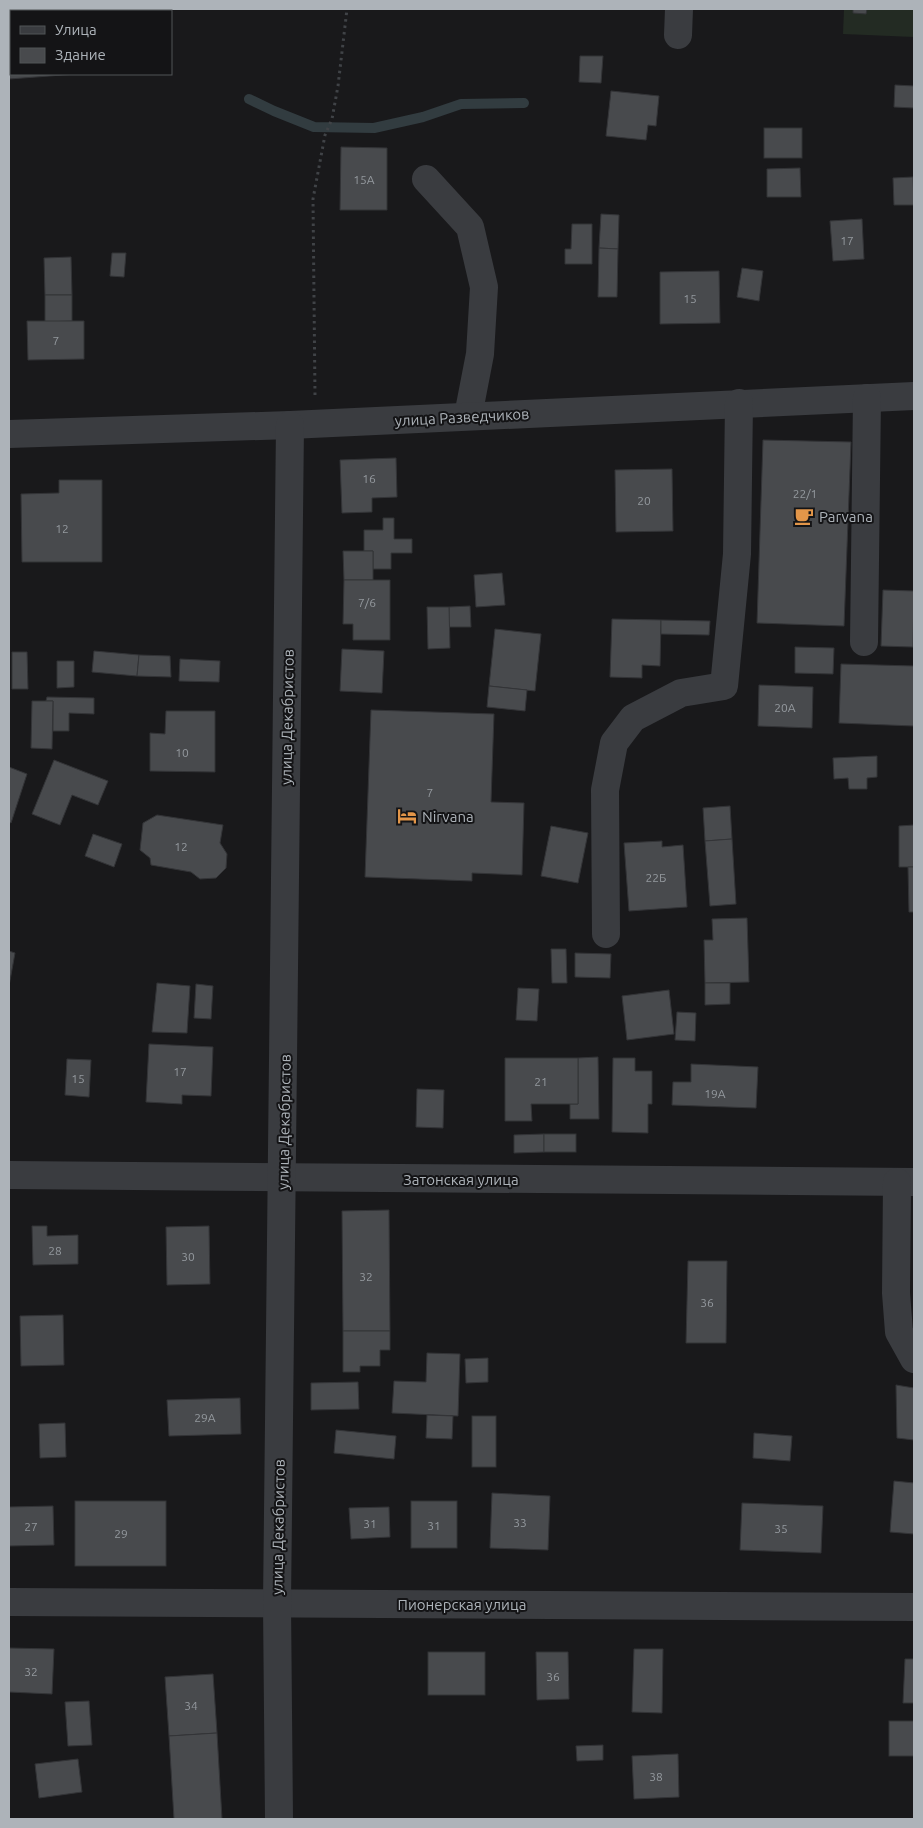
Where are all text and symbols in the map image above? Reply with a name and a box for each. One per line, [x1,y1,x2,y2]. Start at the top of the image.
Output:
legend [10,10,172,75]
text: Улица [55,21,97,38]
text: Здание [55,46,106,63]
house number: 15А [353,173,375,186]
house number: 17 [840,234,854,247]
house number: 15 [683,292,697,305]
house number: 7 [53,334,59,347]
street label: улица Разведчиков [394,405,530,429]
house number: 16 [362,472,376,485]
house number: 22/1 [793,487,817,500]
house number: 20 [637,494,651,507]
cafe icon: Parvana [793,505,815,527]
place label: Parvana [819,508,873,525]
house number: 12 [55,522,69,535]
house number: 7/6 [358,596,376,609]
street label: улица Декабристов [277,649,297,785]
house number: 20А [774,701,796,714]
house number: 10 [175,746,189,759]
house number: 7 [427,786,433,799]
hotel icon: Nirvana [396,805,418,827]
place label: Nirvana [422,808,474,825]
house number: 12 [174,840,188,853]
house number: 22Б [646,871,666,884]
street label: улица Декабристов [274,1054,294,1190]
house number: 17 [173,1065,187,1078]
house number: 15 [71,1072,85,1085]
house number: 21 [534,1075,548,1088]
house number: 19А [704,1087,726,1100]
street label: Затонская улица [403,1171,519,1188]
house number: 28 [48,1244,62,1257]
house number: 30 [181,1250,195,1263]
house number: 32 [359,1270,373,1283]
house number: 36 [700,1296,714,1309]
house number: 29А [194,1411,216,1424]
street label: улица Декабристов [268,1459,288,1595]
house number: 33 [513,1516,527,1529]
house number: 31 [363,1517,377,1530]
house number: 31 [427,1519,441,1532]
house number: 27 [24,1520,38,1533]
house number: 35 [774,1522,788,1535]
house number: 29 [114,1527,128,1540]
street label: Пионерская улица [398,1596,526,1613]
house number: 32 [24,1665,38,1678]
house number: 36 [546,1670,560,1683]
house number: 34 [184,1699,198,1712]
house number: 38 [649,1770,663,1783]

